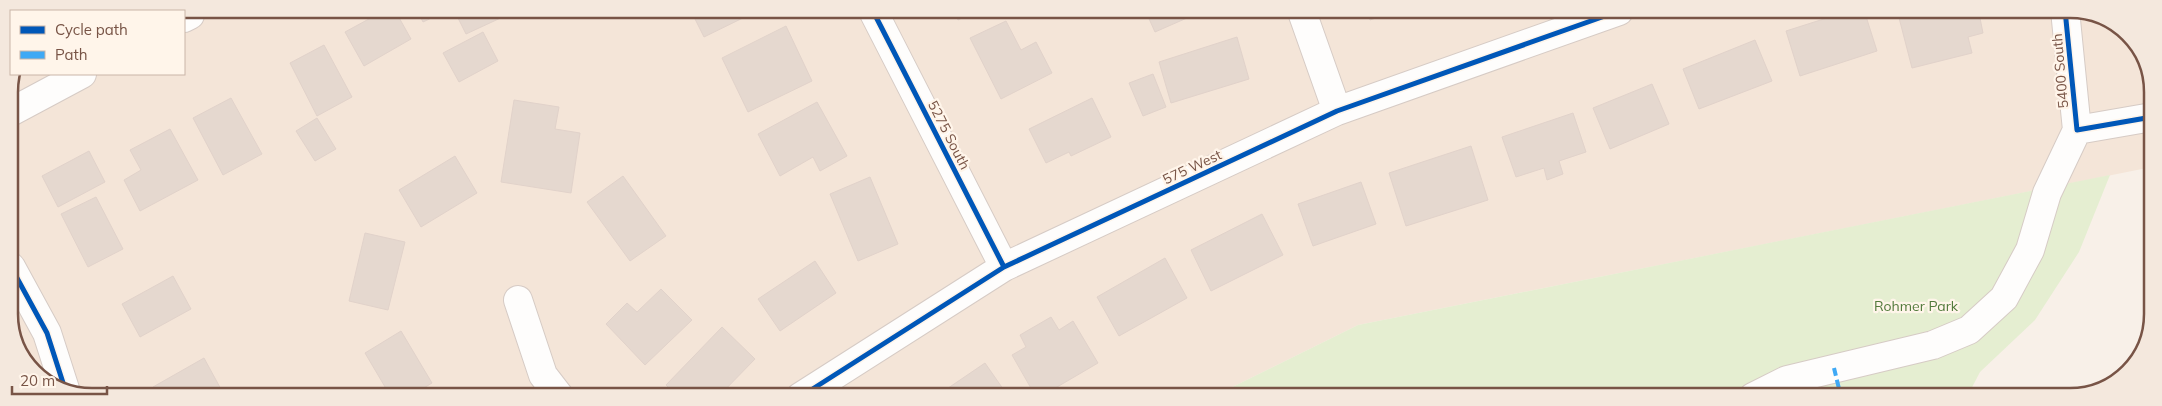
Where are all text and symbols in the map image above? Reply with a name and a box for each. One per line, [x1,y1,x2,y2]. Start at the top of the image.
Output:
legend [10,10,185,75]
text: Cycle path [55,20,128,39]
street label: 5400 South [2048,33,2072,109]
text: Path [55,45,87,64]
street label: 5275 South [924,97,974,173]
street label: 575 West [1160,145,1224,188]
park label: Rohmer Park [1874,297,1959,315]
scale bar [12,364,108,396]
text: 20 m [20,371,55,390]

